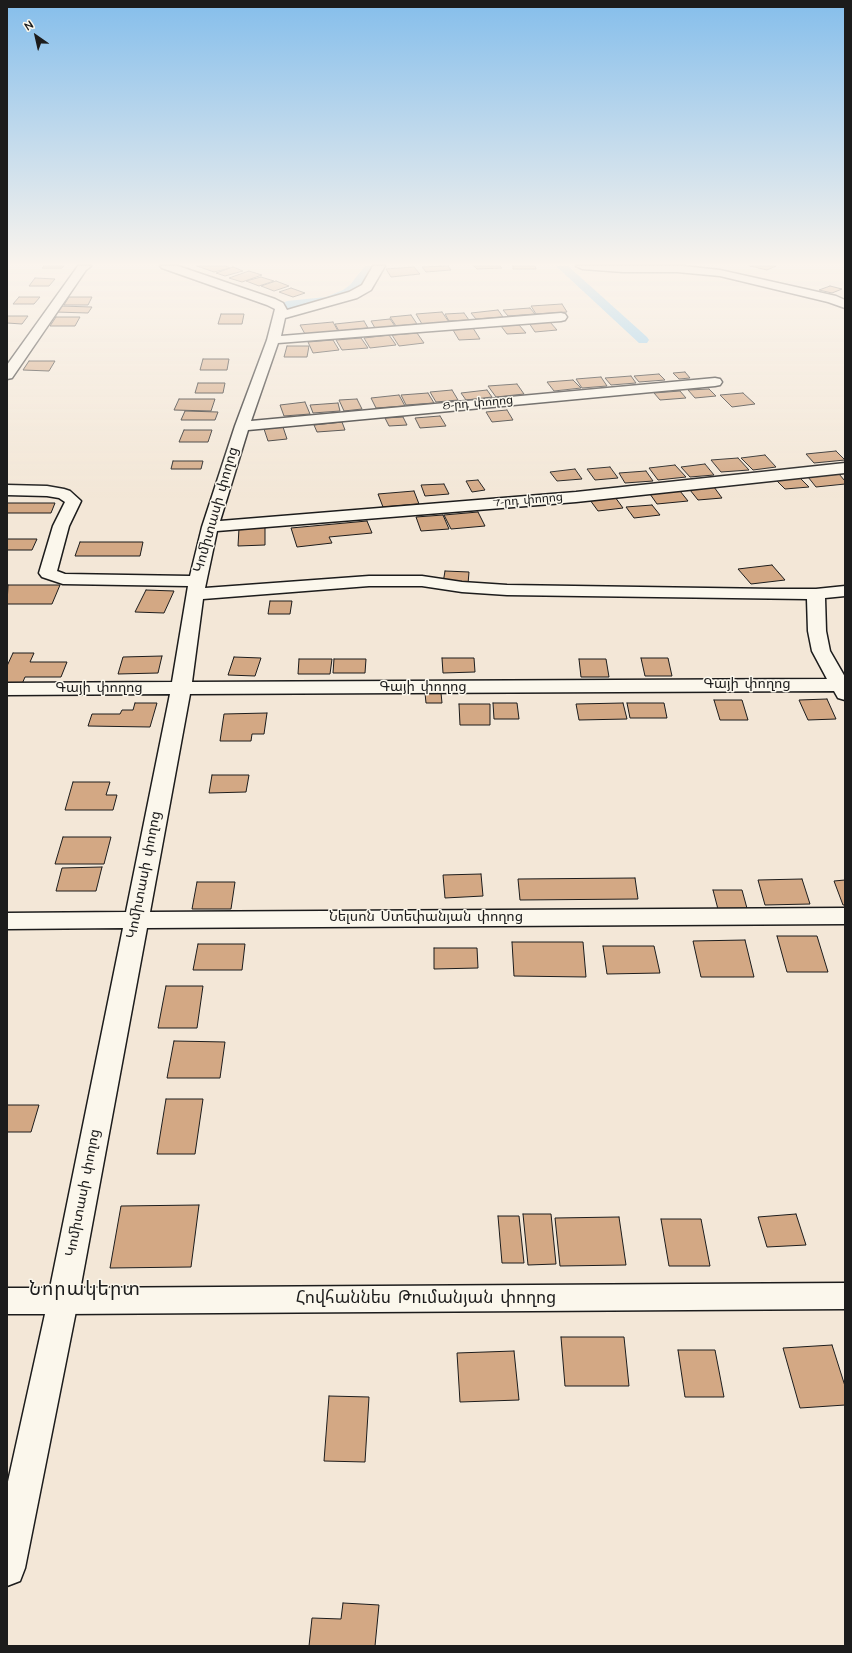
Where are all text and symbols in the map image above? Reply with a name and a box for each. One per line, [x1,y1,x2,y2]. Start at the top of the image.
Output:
north arrow [16,16,56,56]
text: N [22,17,36,34]
street label: 8-րդ փողոց [442,394,514,414]
street label: Կոմիտասի փողոց [191,445,243,575]
street label: 7-րդ փողոց [492,491,564,511]
street label: Գայի փողոց [703,677,791,693]
street label: Գայի փողոց [379,680,467,696]
street label: Գայի փողոց [55,681,143,697]
street label: Կոմիտասի փողոց [124,810,166,940]
street label: Նելսոն Ստեփանյան փողոց [329,910,523,926]
street label: Կոմիտասի փողոց [63,1128,105,1258]
district label: Նորակերտ [29,1280,141,1302]
street label: Հովհաննես Թումանյան փողոց [296,1289,556,1309]

